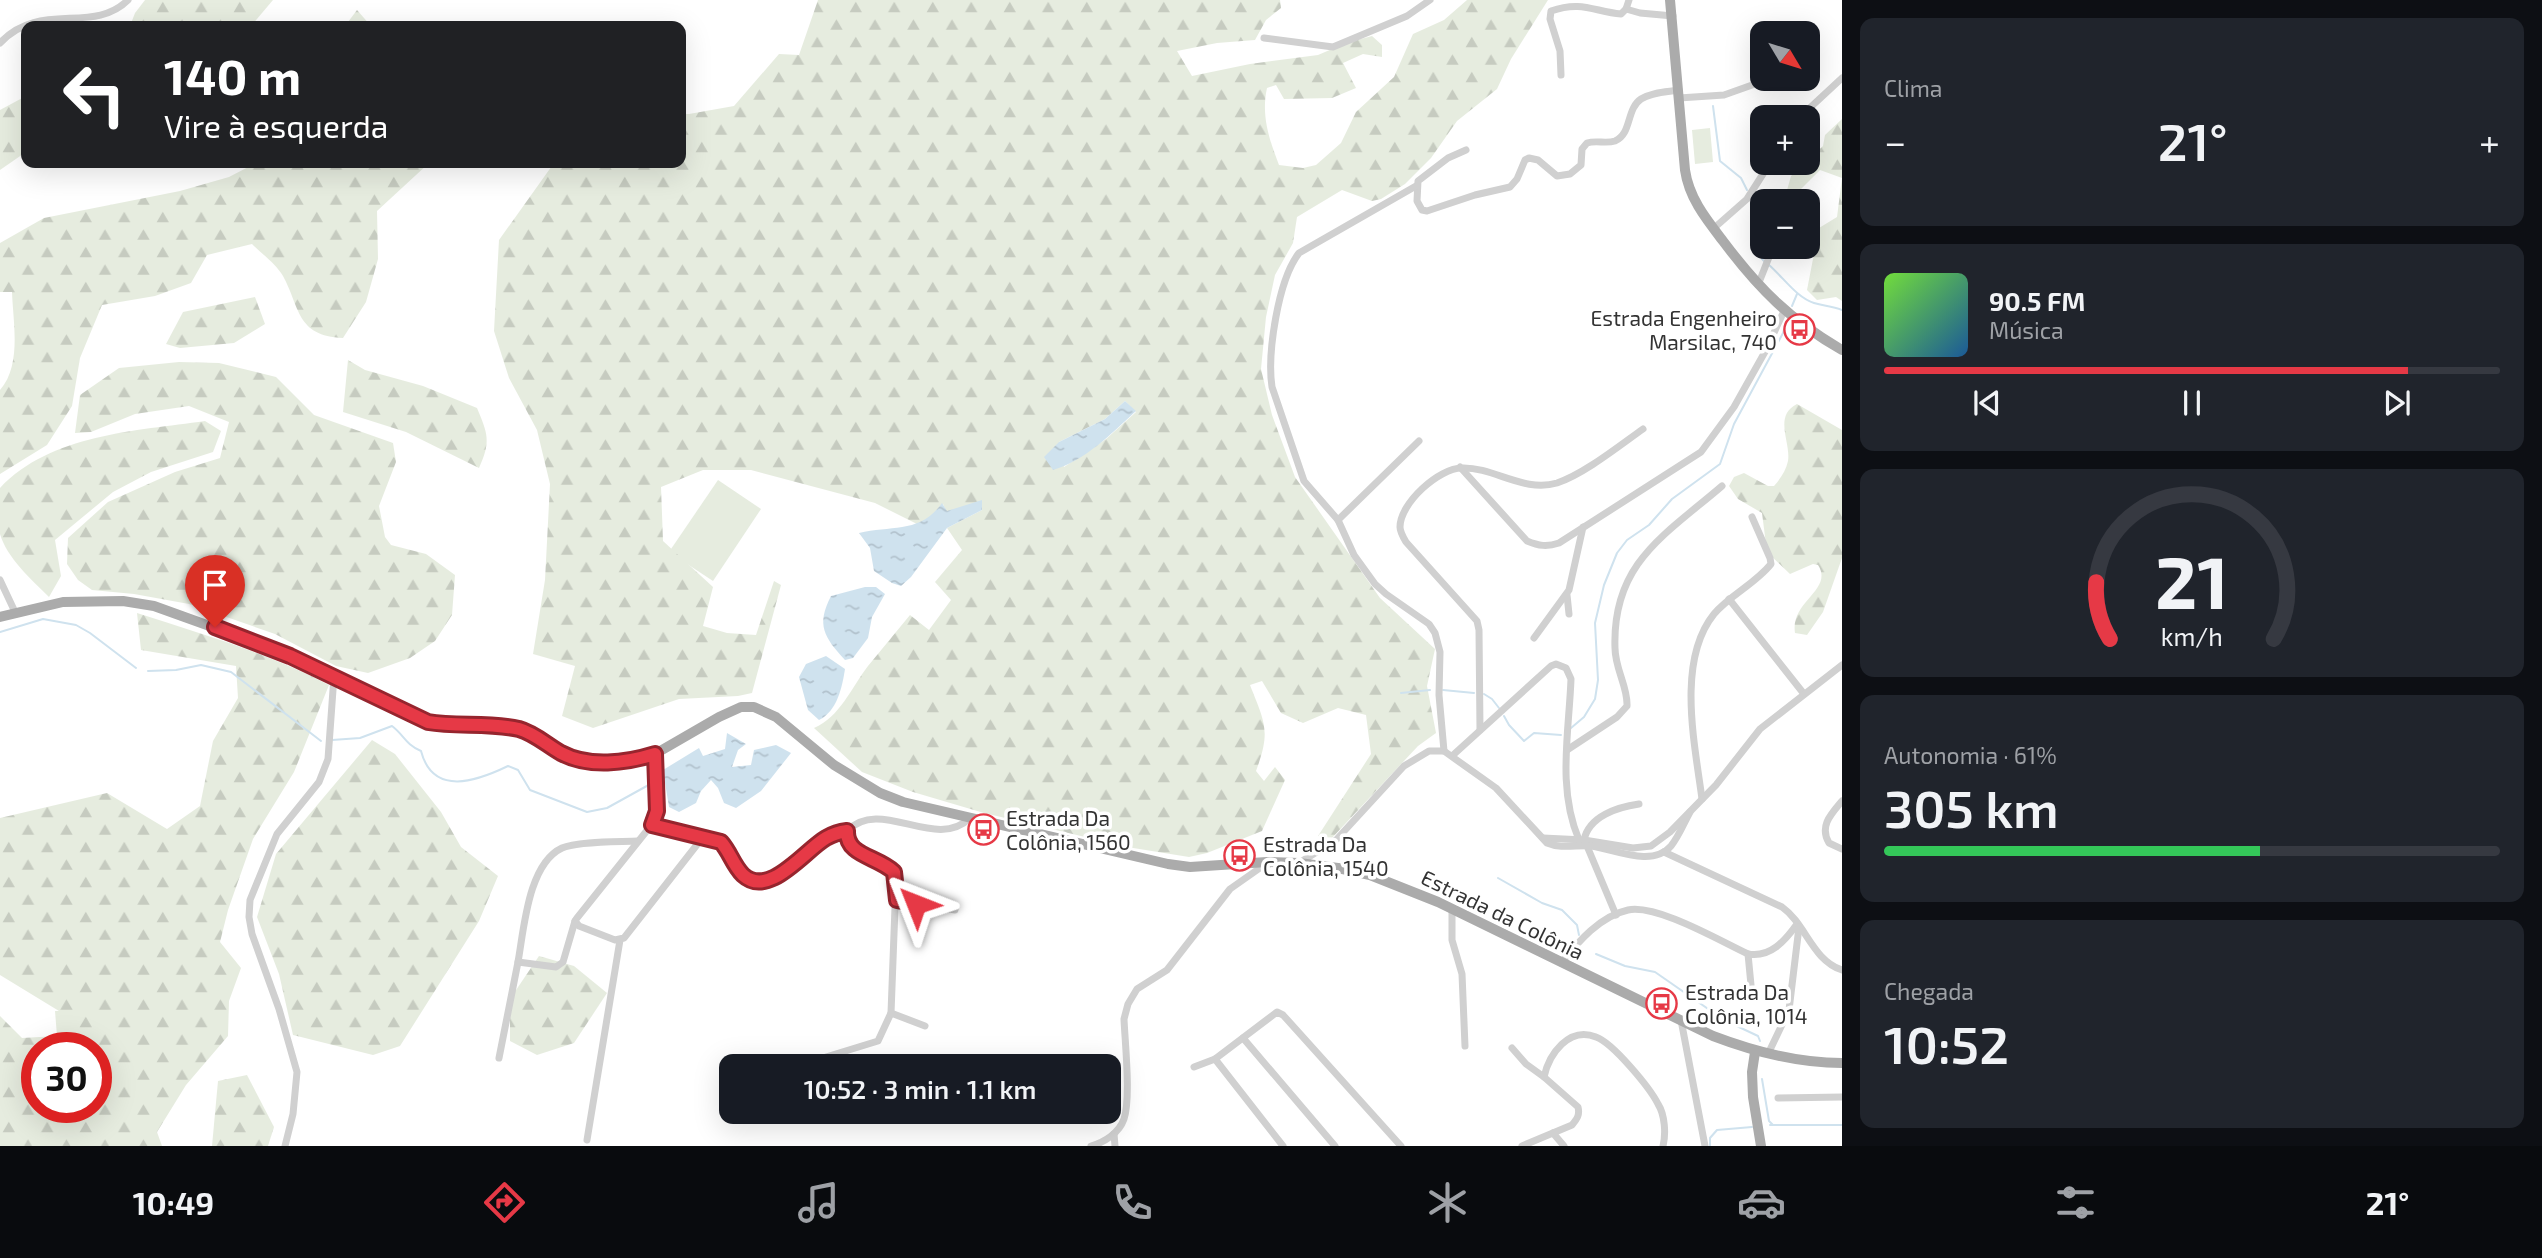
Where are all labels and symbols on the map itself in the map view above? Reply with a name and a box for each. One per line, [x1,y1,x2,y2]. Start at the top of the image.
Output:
north arrow [1750,21,1820,91]
place label: Estrada Engenheiro Marsilac, 740 [1591,305,1777,354]
bus stop icon: Estrada Engenheiro Marsilac, 740 [1783,312,1817,346]
pin [185,555,245,627]
place label: Estrada Da Colônia, 1560 [1006,805,1131,854]
bus stop icon: Estrada Da Colônia, 1560 [966,812,1000,846]
place label: Estrada Da Colônia, 1540 [1263,831,1389,880]
bus stop icon: Estrada Da Colônia, 1540 [1223,838,1257,872]
street label: Estrada da Colônia [1418,864,1588,964]
position arrow [879,867,953,941]
place label: Estrada Da Colônia, 1014 [1685,979,1808,1028]
bus stop icon: Estrada Da Colônia, 1014 [1645,986,1679,1020]
speed limit sign: 30 [21,1032,112,1123]

